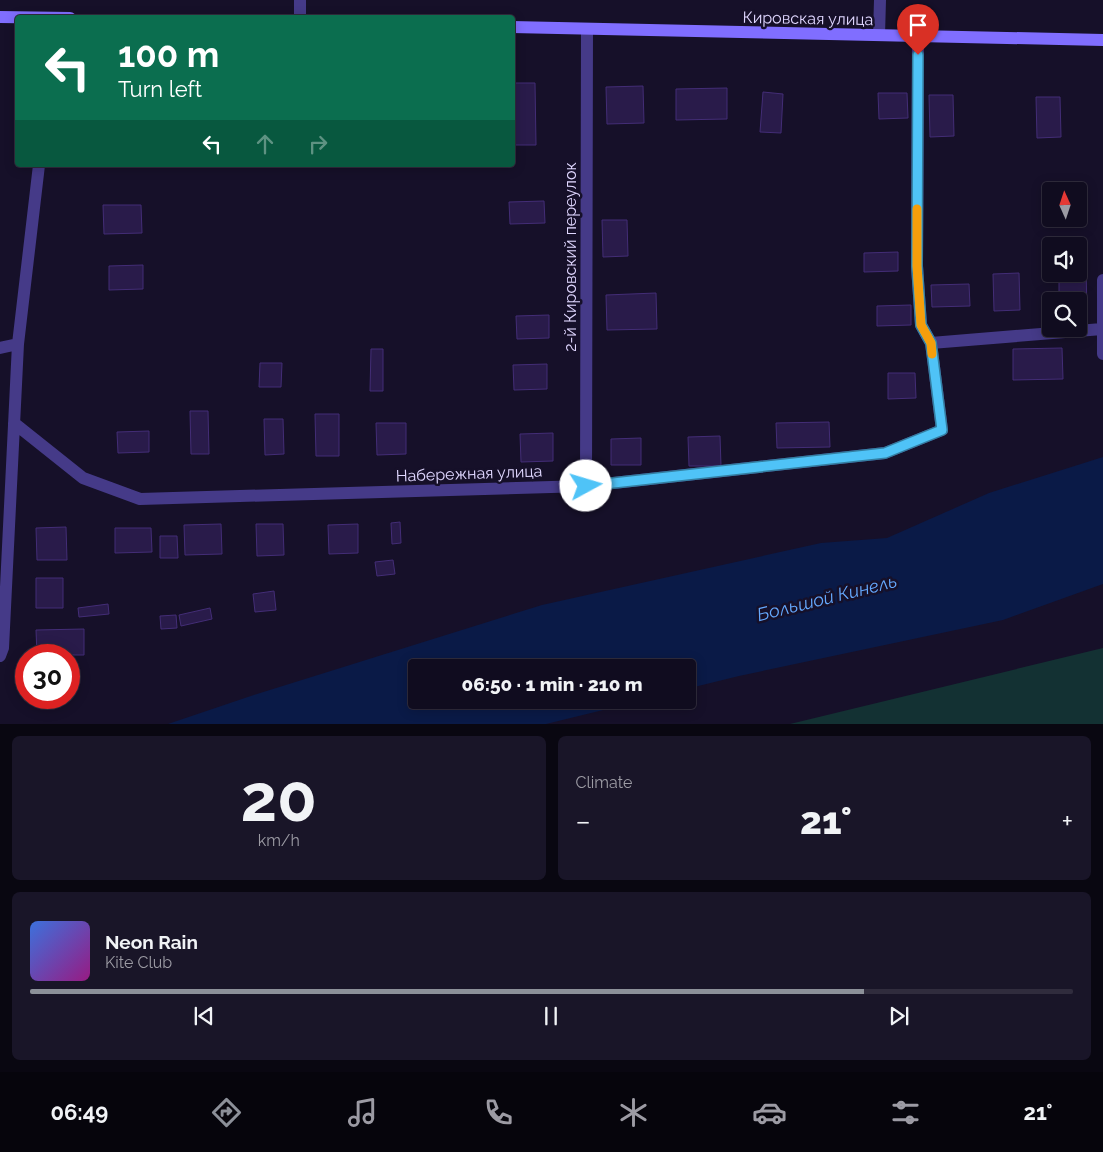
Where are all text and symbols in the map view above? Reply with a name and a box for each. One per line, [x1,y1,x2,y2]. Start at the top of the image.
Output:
pin [897,4,939,55]
street label: Кировская улица [743,8,873,29]
icon: arrive [904,11,932,39]
text: 100 m [118,34,219,75]
icon: left [35,35,100,100]
text: Turn left [118,76,202,102]
icon: left [198,130,226,158]
icon: ahead [251,130,279,158]
icon: right [304,130,332,158]
street label: 2-й Кировский переулок [561,162,580,352]
north arrow [1042,182,1088,228]
map controls [1042,182,1087,337]
button: sound [1042,237,1087,282]
button: search [1042,292,1087,337]
position arrow [559,459,611,511]
street label: Набережная улица [395,461,543,486]
water label: Большой Кинель [755,570,899,625]
speed limit sign: 30 [15,644,80,709]
text: 06:50 · 1 min · 210 m [462,673,643,695]
text: 20 [240,760,317,836]
text: Climate [576,773,632,792]
text: 21° [800,798,852,843]
text: − [576,805,591,838]
text: + [1061,805,1073,838]
text: km/h [258,831,300,850]
text: Neon Rain [105,931,198,953]
text: Kite Club [105,953,172,972]
icon: previous [190,1002,218,1030]
icon: pause [537,1002,565,1030]
icon: next [885,1002,913,1030]
icon: directions [209,1095,244,1130]
icon: music [345,1095,380,1130]
icon: phone [481,1095,516,1130]
icon: climate [616,1095,651,1130]
icon: car [752,1095,787,1130]
icon: filters [888,1095,923,1130]
text: 06:49 [50,1099,108,1125]
text: 21° [1024,1099,1053,1125]

